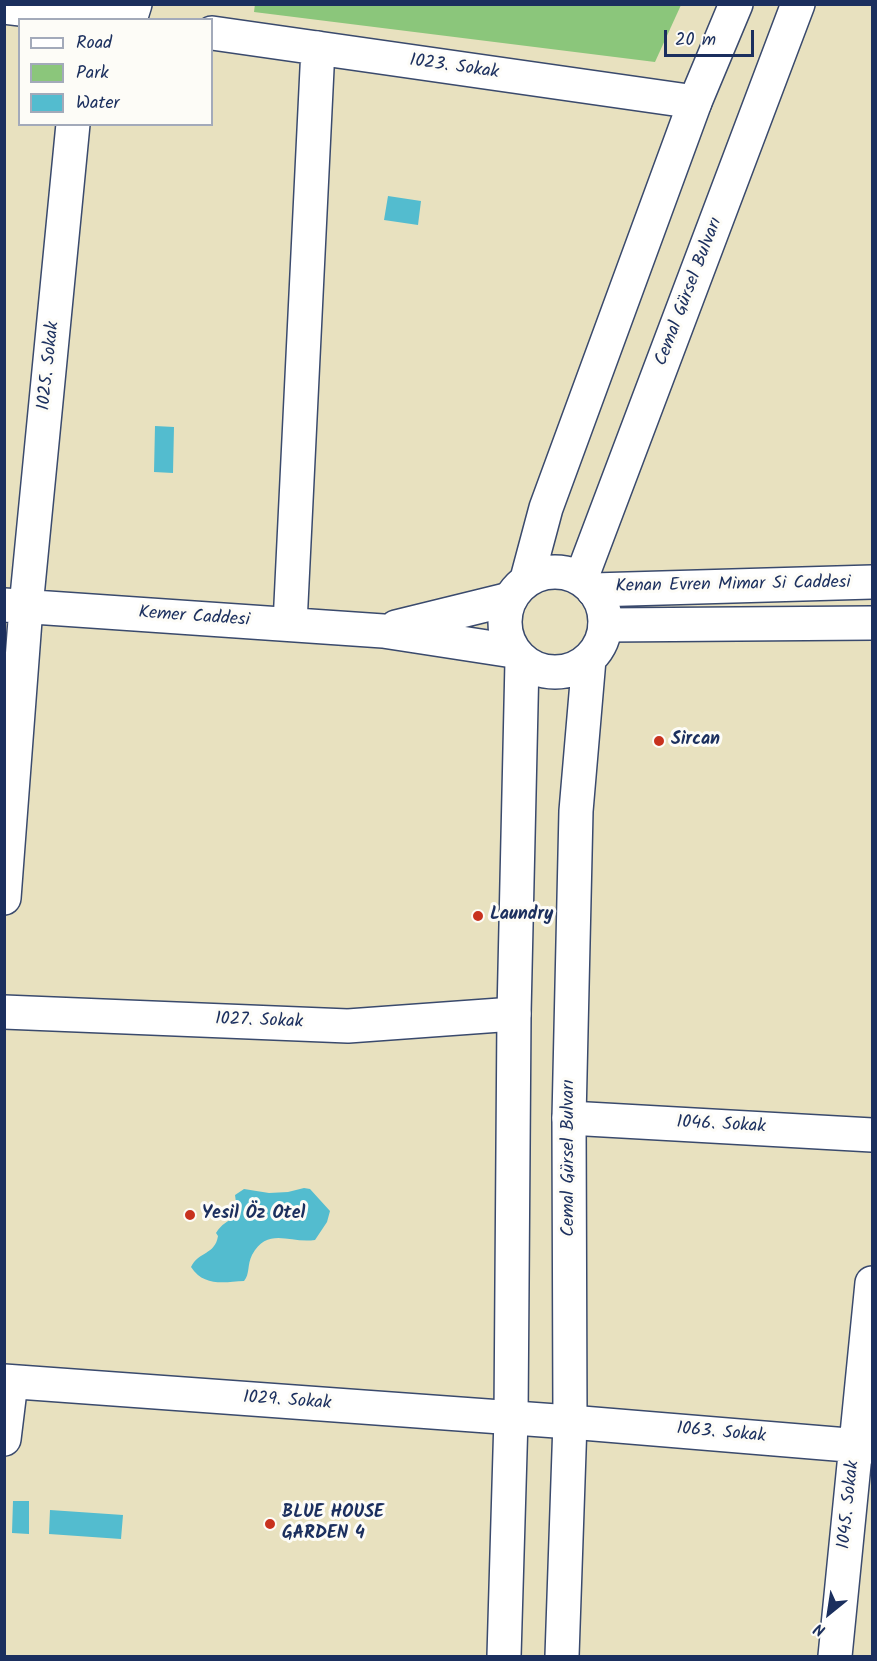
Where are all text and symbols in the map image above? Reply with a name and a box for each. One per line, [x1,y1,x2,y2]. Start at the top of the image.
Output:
legend [18,18,213,126]
scale bar [667,18,757,56]
text: 20 m [675,26,716,55]
text: Road [76,29,112,58]
street label: 1023. Sokak [408,51,500,85]
text: Park [76,59,109,88]
text: Water [76,89,120,118]
street label: Cemal Gürsel Bulvarı [652,215,728,369]
street label: 1025. Sokak [35,320,65,412]
street label: Kenan Evren Mimar Si Caddesi [615,573,851,599]
street label: Kemer Caddesi [138,603,250,633]
place label: Sircan [671,730,720,752]
marker: Sircan [652,734,666,748]
place label: Laundry [490,905,553,927]
marker: Laundry [471,909,485,923]
street label: 1027. Sokak [215,1010,303,1034]
street label: Cemal Gürsel Bulvarı [559,1079,581,1237]
street label: 1046. Sokak [676,1113,766,1139]
place label: Yesil Öz Otel [202,1204,305,1226]
marker: Yesil Öz Otel [183,1208,197,1222]
street label: 1029. Sokak [242,1388,332,1416]
street label: 1063. Sokak [675,1419,767,1449]
street label: 1045. Sokak [835,1460,865,1550]
place label: BLUE HOUSE GARDEN 4 [282,1503,384,1546]
marker: BLUE HOUSE GARDEN 4 [263,1517,277,1531]
north arrow [799,1583,859,1643]
text: N [809,1616,830,1642]

